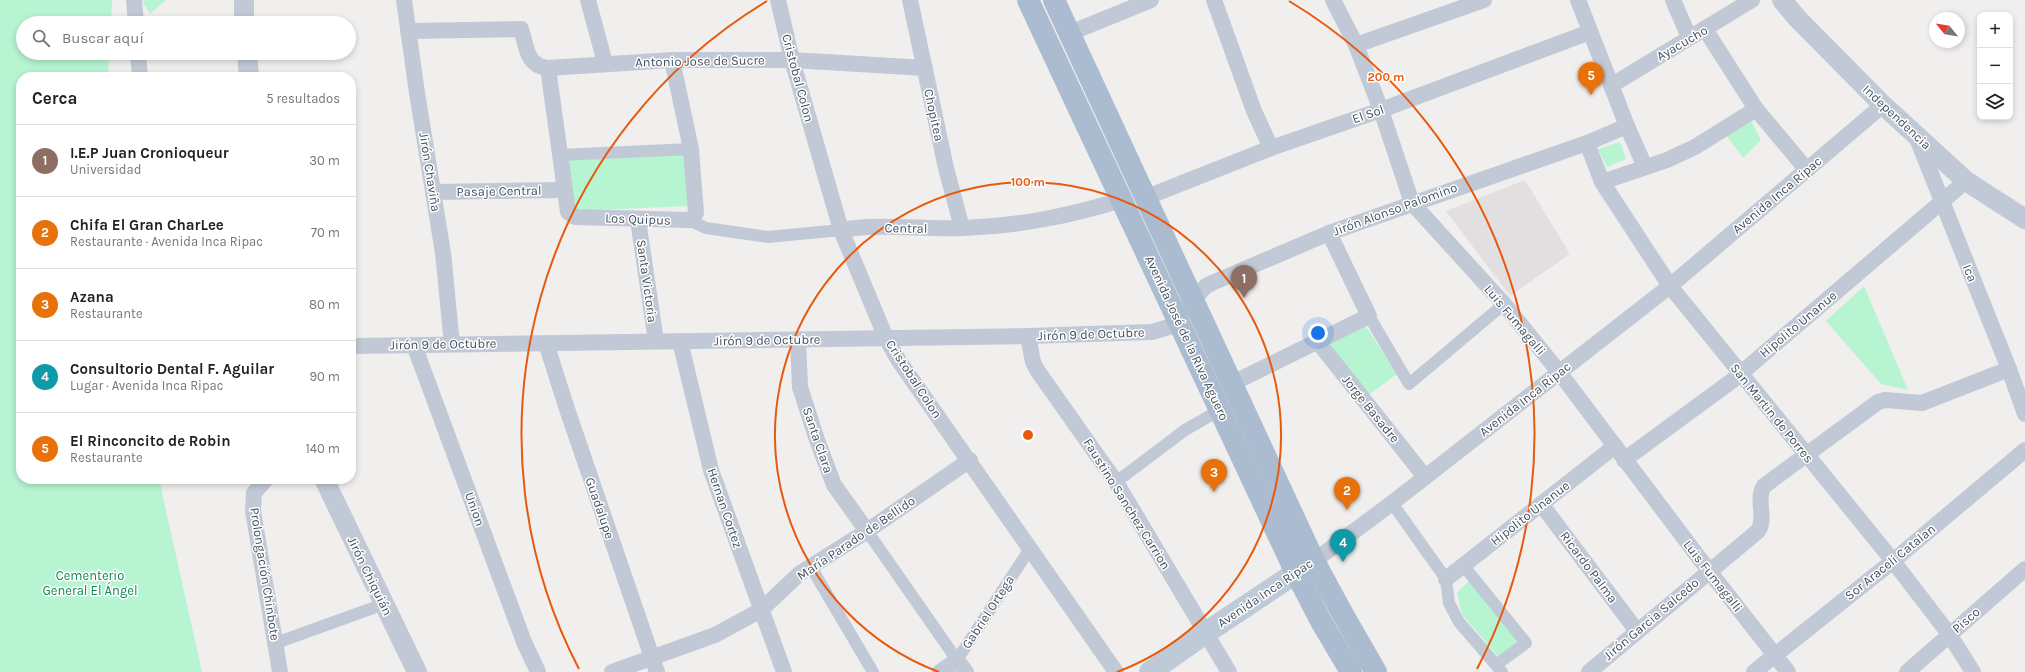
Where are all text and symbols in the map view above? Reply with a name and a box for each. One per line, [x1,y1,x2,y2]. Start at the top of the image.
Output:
north arrow [1929,12,1965,48]
map controls [1977,12,2013,120]
button: + [1977,12,2013,48]
search box [16,16,356,60]
street label: Ayacucho [1654,22,1710,64]
icon: search [30,27,52,49]
text: Buscar aquí [62,29,144,47]
street label: Cristobal Colon [779,32,817,124]
button: − [1977,48,2013,84]
street label: Antonio Jose de Sucre [635,52,765,70]
pin: 5 [1578,62,1604,95]
text: 200 m [1368,70,1404,84]
street label: Independencia [1860,82,1934,152]
button: layers [1977,84,2013,120]
street label: Chopitea [921,87,947,143]
text: Cerca [32,88,77,108]
text: 5 resultados [266,91,340,106]
street label: El Sol [1350,102,1386,126]
street label: Jirón Chaviña [416,131,444,213]
text: I.E.P Juan Cronioqueur [70,144,229,162]
text: 1 [43,153,47,168]
text: 30 m [309,153,340,168]
street label: Avenida Inca Ripac [1729,153,1825,237]
text: Universidad [70,162,141,177]
text: 100 m [1011,175,1045,189]
street label: Jirón Alonso Palomino [1331,180,1459,238]
street label: Pasaje Central [456,183,542,199]
street label: Los Quipus [605,210,671,228]
text: Chifa El Gran CharLee [70,216,224,234]
street label: Central [884,220,928,236]
text: 2 [41,225,49,240]
text: 70 m [311,225,340,240]
text: Restaurante · Avenida Inca Ripac [70,234,263,249]
street label: Santa Victoria [634,239,660,323]
street label: Avenida José de la Riva Aguero [1142,253,1232,423]
street label: Ica [1960,262,1980,284]
pin: 1 [1231,265,1257,298]
street label: Luis Fumagalli [1481,282,1549,358]
street label: Hipolito Unanue [1757,287,1840,361]
text: Azana [70,288,114,306]
text: 3 [41,297,49,312]
text: 80 m [309,297,340,312]
text: Restaurante [70,306,143,321]
your location [1308,323,1328,343]
street label: Jirón 9 de Octubre [1037,325,1145,343]
street label: Jirón 9 de Octubre [713,332,821,348]
street label: Jirón 9 de Octubre [389,336,497,352]
street label: Cristobal Colon [883,337,945,421]
street label: Avenida Inca Ripac [1476,359,1574,439]
text: Consultorio Dental F. Aguilar [70,360,274,378]
street label: San Martin de Porres [1727,360,1817,466]
text: 4 [41,369,49,384]
text: 90 m [309,369,340,384]
street label: Jorge Basadre [1339,372,1403,446]
text: Lugar · Avenida Inca Ripac [70,378,223,393]
street label: Santa Clara [800,405,836,475]
centre of rings [1021,428,1035,442]
text: El Rinconcito de Robin [70,432,231,450]
street label: Faustino Sanchez Carrion [1080,436,1174,572]
text: 5 [41,441,49,456]
text: 140 m [305,441,340,456]
text: Restaurante [70,450,143,465]
pin: 3 [1201,459,1227,492]
street label: Hernan Cortez [704,466,746,550]
street label: Guadalupe [582,475,618,541]
pin: 2 [1334,477,1360,510]
street label: Hipolito Unanue [1488,477,1573,548]
street label: Union [462,490,488,528]
street label: María Parado de Bellido [794,493,918,583]
street label: Prolongación Chinbote [247,506,283,642]
street label: Sor Araceli Catalan [1842,521,1938,603]
street label: Ricardo Palma [1557,528,1621,606]
pin: 4 [1330,529,1356,562]
street label: Jirón Chiquián [344,534,396,618]
street label: Luis Fumagalli [1680,537,1746,615]
street label: Avenida Inca Ripac [1214,556,1316,630]
park label: Cementerio General El Ángel [42,568,138,598]
street label: Gabriel Ortega [959,573,1017,651]
street label: Jirón Garcia Salcedo [1600,575,1702,663]
street label: Pisco [1949,604,1983,636]

